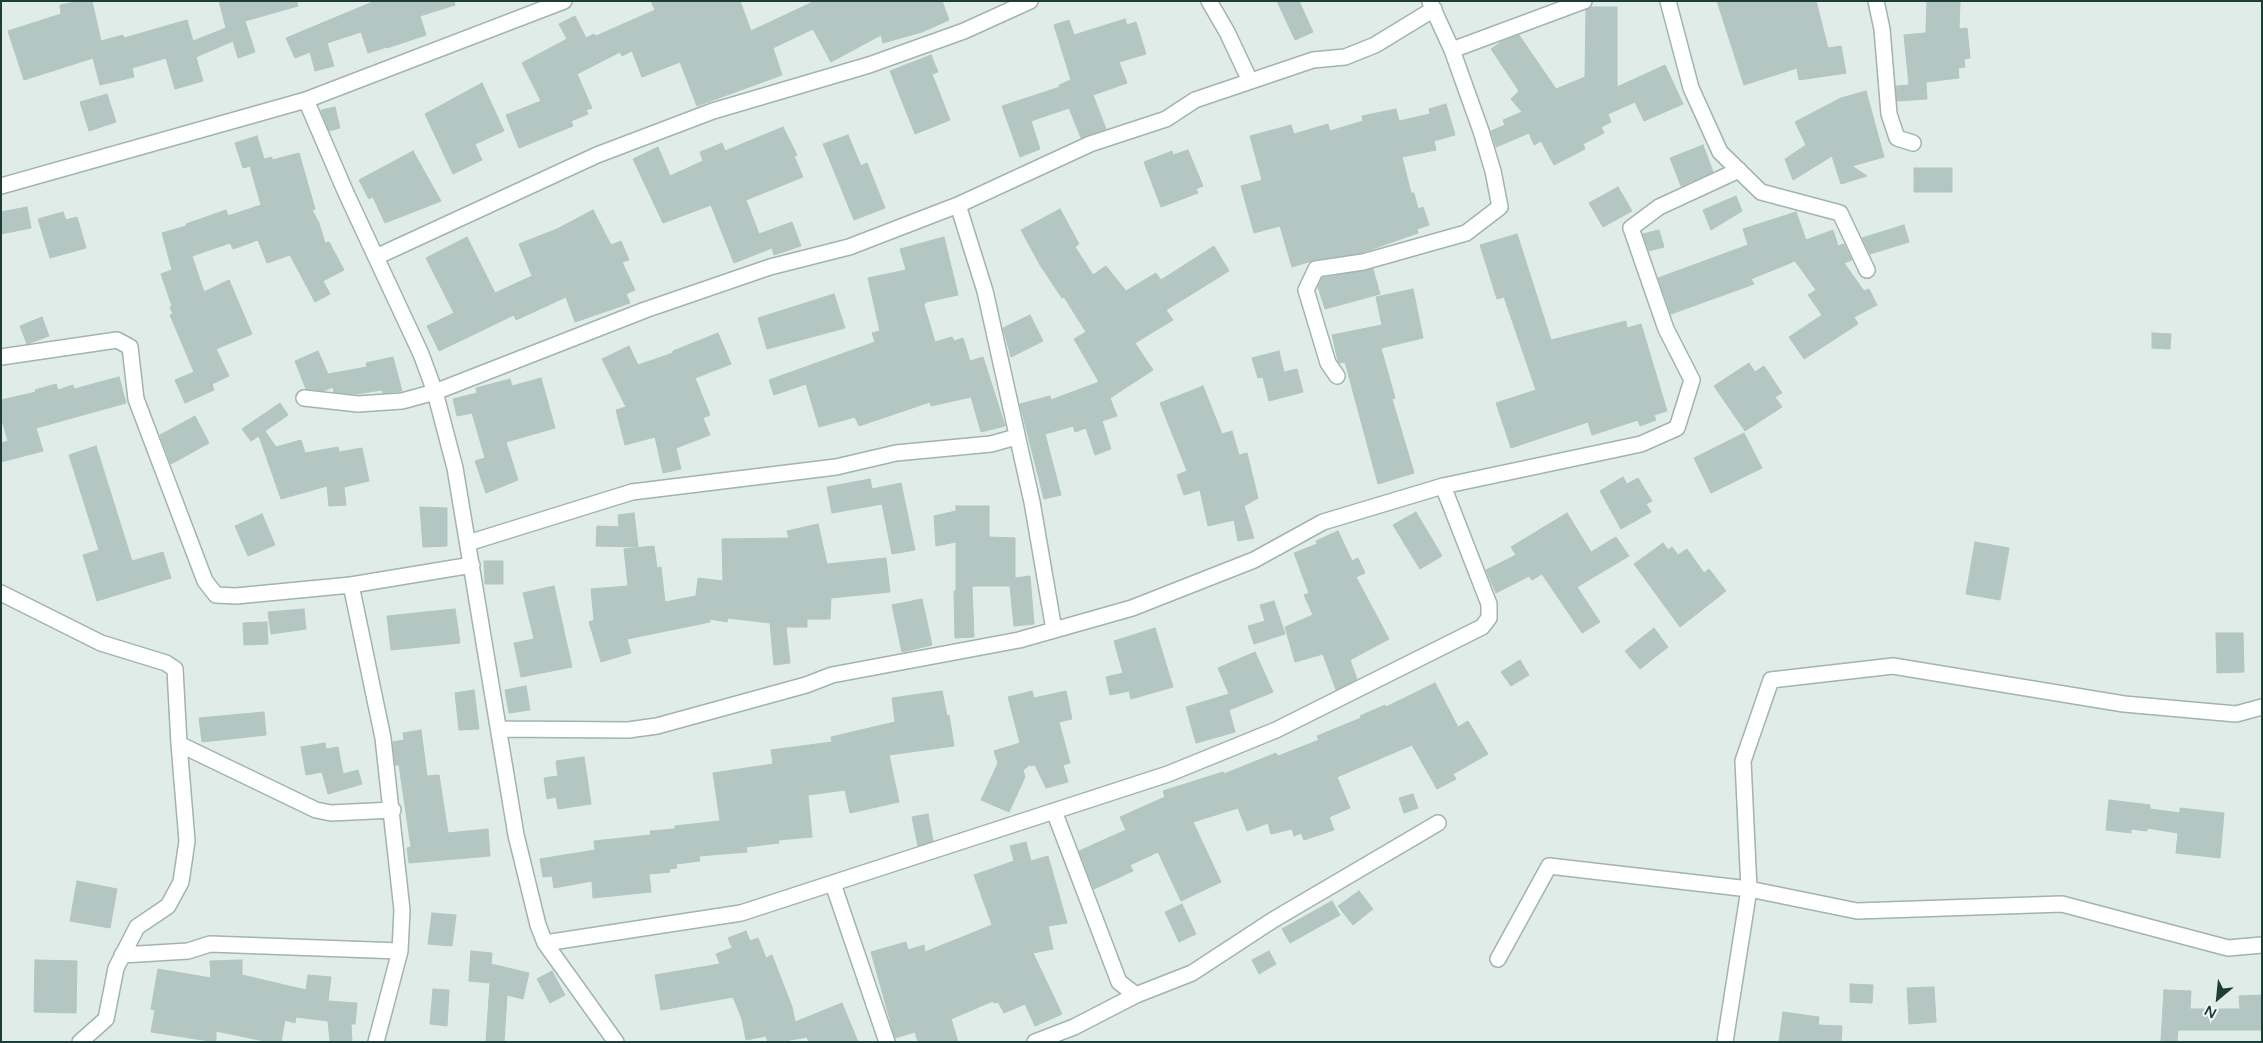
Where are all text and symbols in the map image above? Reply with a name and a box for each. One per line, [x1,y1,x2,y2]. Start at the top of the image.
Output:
north arrow [2193,973,2243,1023]
text: N [2202,1002,2220,1022]

